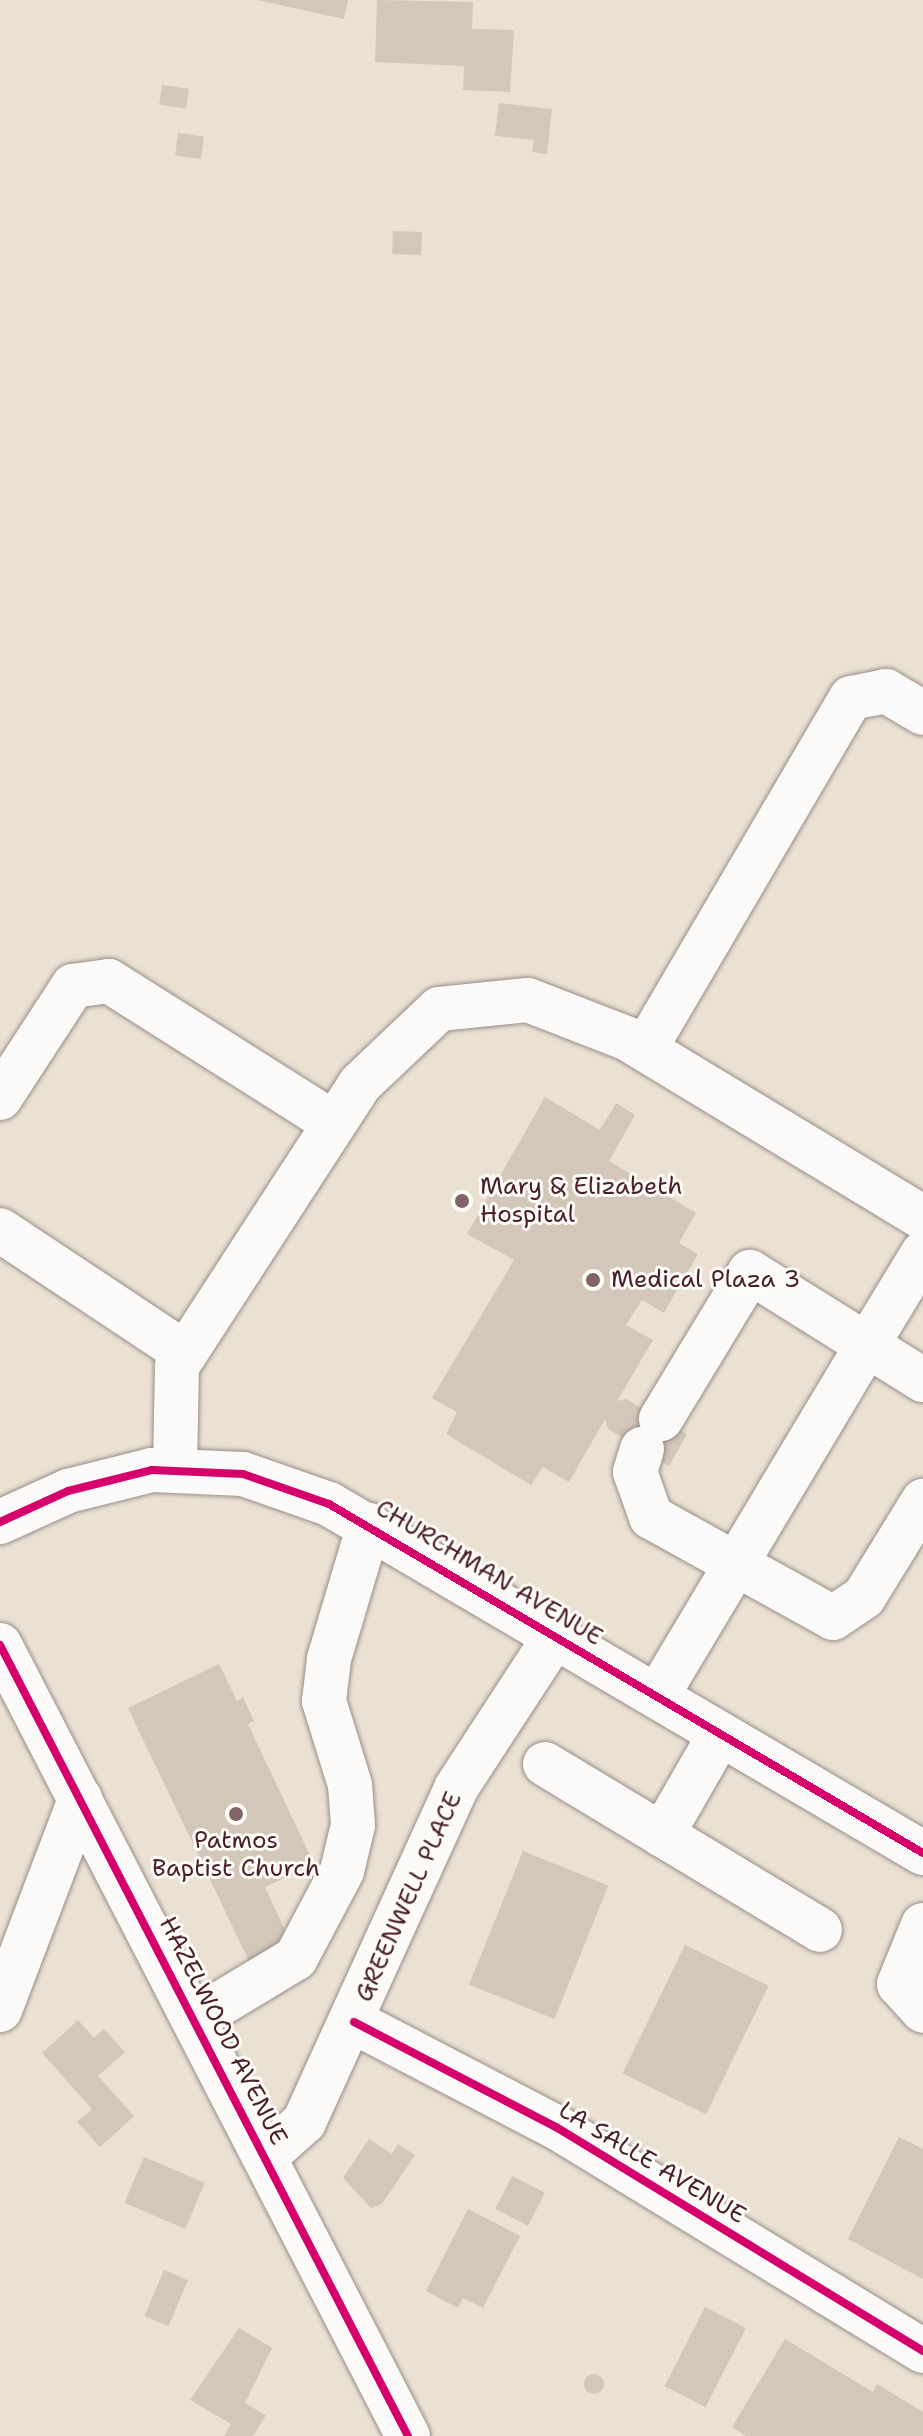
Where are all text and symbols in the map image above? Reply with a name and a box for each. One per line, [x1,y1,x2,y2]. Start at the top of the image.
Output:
place label: Mary & Elizabeth Hospital [480,1173,682,1229]
marker: Mary & Elizabeth Hospital [451,1190,473,1212]
place label: Medical Plaza 3 [611,1266,800,1294]
marker: Medical Plaza 3 [582,1269,604,1291]
street label: CHURCHMAN AVENUE [370,1494,608,1652]
street label: GREENWELL PLACE [350,1788,468,2006]
marker: Patmos Baptist Church [227,1805,245,1823]
place label: Patmos Baptist Church [152,1827,320,1883]
street label: HAZELWOOD AVENUE [153,1912,293,2150]
street label: LA SALLE AVENUE [553,2096,751,2230]

